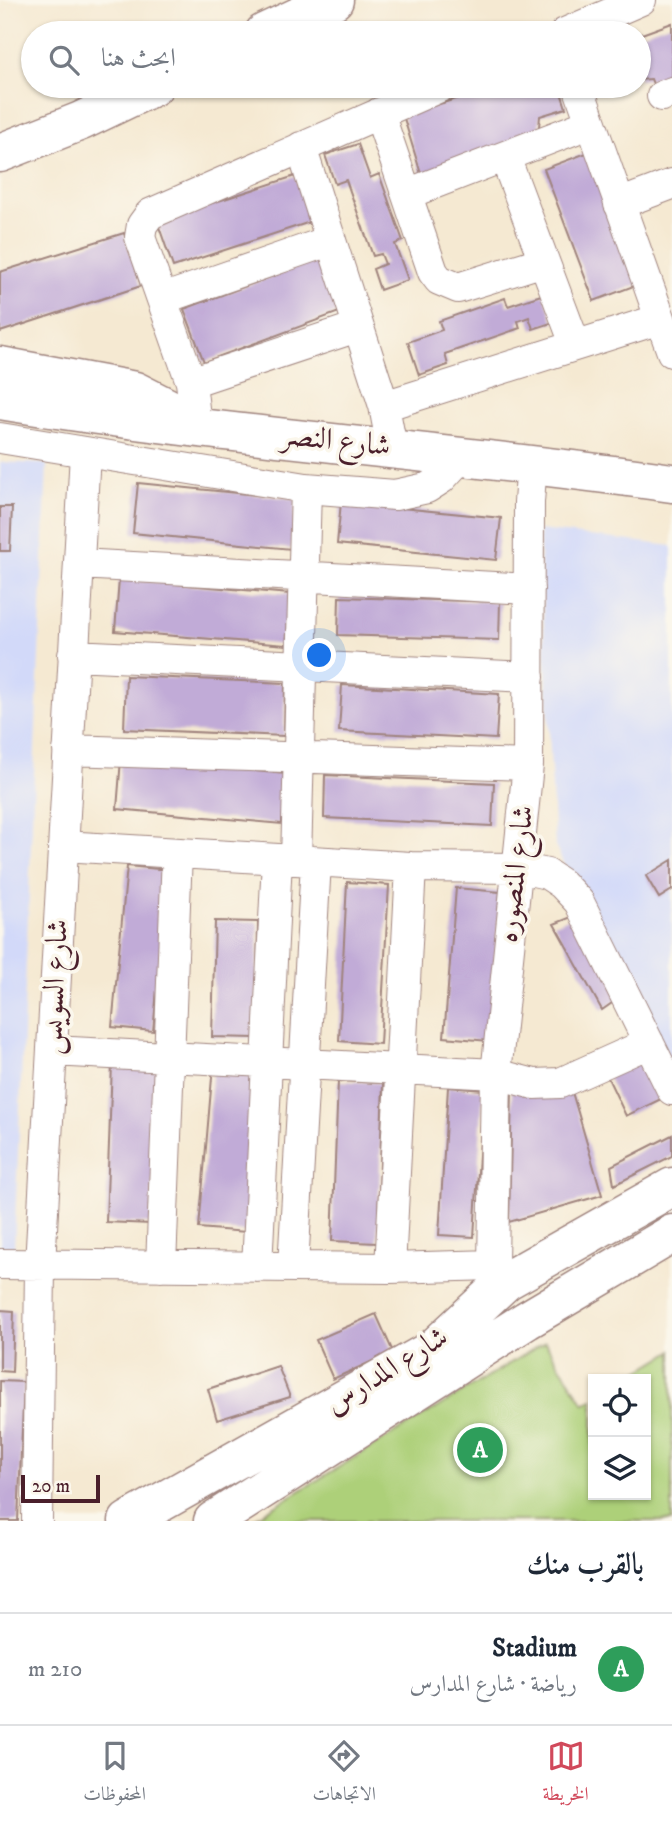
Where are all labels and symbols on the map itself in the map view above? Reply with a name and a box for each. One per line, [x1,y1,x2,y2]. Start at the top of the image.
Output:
street label: شارع النصر [276,417,392,470]
your location [302,638,336,672]
street label: شارع المنصوره [489,803,548,945]
street label: شارع السويس [33,918,82,1056]
street label: شارع المدارس [319,1319,458,1428]
pin: A [457,1424,503,1476]
scale bar [21,1472,100,1504]

